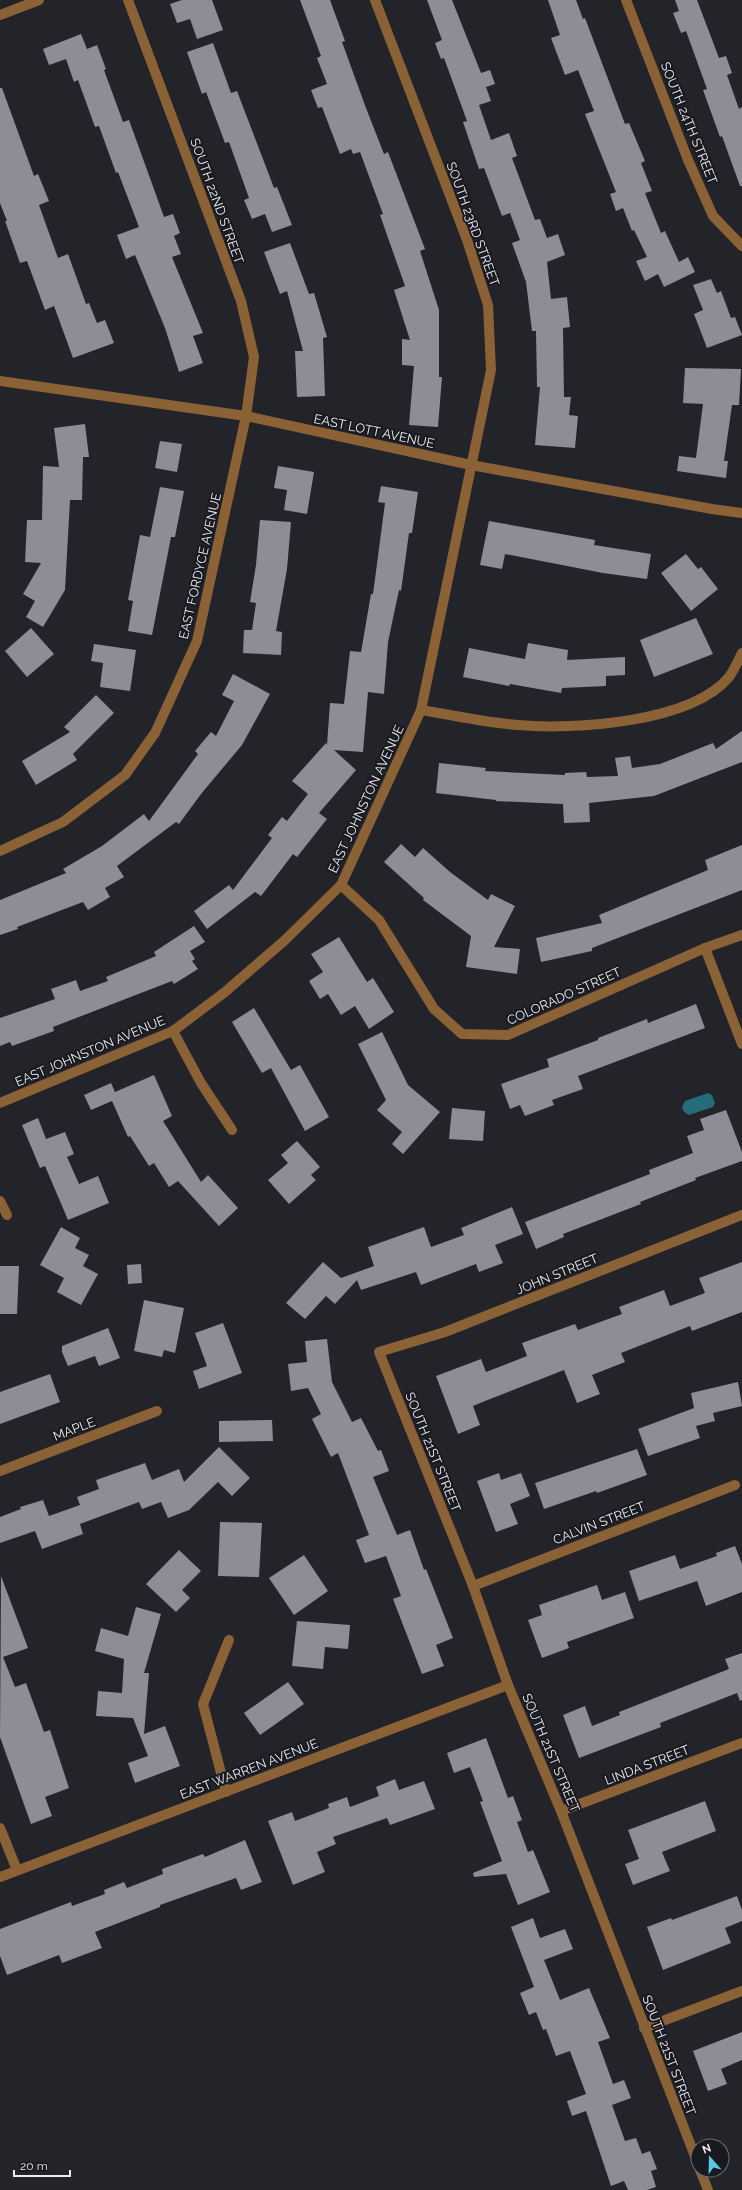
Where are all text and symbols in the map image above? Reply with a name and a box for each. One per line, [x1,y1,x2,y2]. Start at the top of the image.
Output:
street label: SOUTH 24TH STREET [658,60,720,186]
street label: SOUTH 22ND STREET [187,136,247,266]
street label: SOUTH 23RD STREET [444,160,503,288]
street label: EAST LOTT AVENUE [312,411,436,451]
street label: EAST FORDYCE AVENUE [176,491,224,641]
street label: EAST JOHNSTON AVENUE [325,723,407,875]
street label: COLORADO STREET [505,964,623,1028]
street label: EAST JOHNSTON AVENUE [13,1013,167,1089]
street label: JOHN STREET [514,1251,600,1297]
street label: SOUTH 21ST STREET [402,1390,464,1514]
street label: MAPLE [51,1414,97,1444]
street label: CALVIN STREET [551,1499,647,1547]
street label: SOUTH 21ST STREET [519,1691,583,1815]
street label: EAST WARREN AVENUE [178,1736,320,1802]
street label: LINDA STREET [602,1742,692,1788]
street label: SOUTH 21ST STREET [639,1993,699,2117]
north arrow [690,2138,730,2178]
text: N [701,2142,713,2157]
scale bar [14,2152,70,2178]
text: 20 m [20,2159,48,2173]

